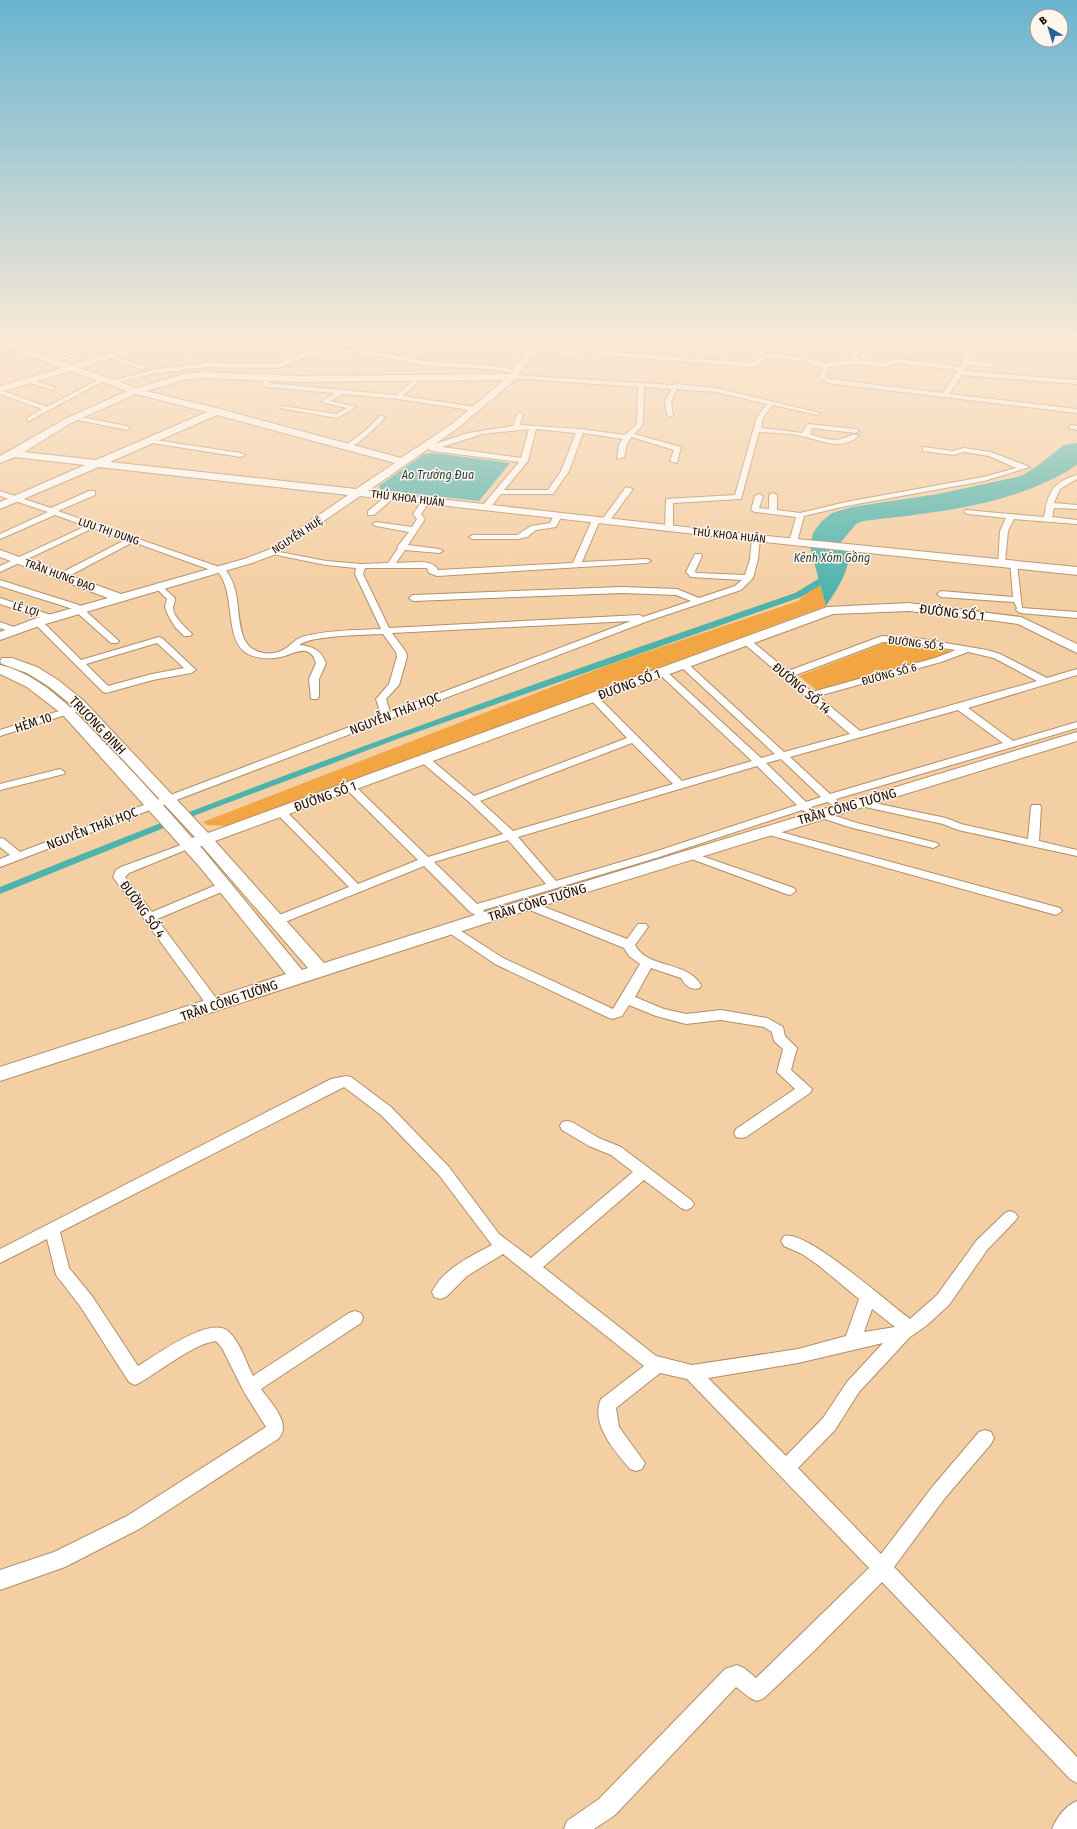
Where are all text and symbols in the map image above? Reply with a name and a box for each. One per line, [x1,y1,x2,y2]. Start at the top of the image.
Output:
north arrow [1029,8,1069,48]
text: B [1037,13,1050,28]
water label: Ao Trường Đua [401,468,474,482]
street label: THỦ KHOA HUÂN [370,487,446,509]
street label: NGUYỄN HUỆ [269,513,325,557]
street label: LƯU THỊ DUNG [77,515,141,548]
street label: THỦ KHOA HUÂN [691,524,767,546]
water label: Kênh Xóm Gồng [794,550,870,565]
street label: TRẦN HƯNG ĐẠO [23,555,98,594]
street label: LÊ LỢI [11,599,41,620]
street label: ĐƯỜNG SỐ 1 [919,599,985,624]
street label: ĐƯỜNG SỐ 5 [887,632,945,653]
street label: ĐƯỜNG SỐ 14 [769,658,835,717]
street label: ĐƯỜNG SỐ 6 [860,659,919,688]
street label: ĐƯỜNG SỐ 1 [595,664,662,703]
street label: NGUYỄN THÁI HỌC [347,688,443,738]
street label: TRƯƠNG ĐỊNH [66,693,129,757]
street label: HẺM 10 [12,708,54,735]
street label: ĐƯỜNG SỐ 1 [291,776,358,815]
street label: TRẦN CÔNG TƯỜNG [796,783,898,828]
street label: NGUYỄN THÁI HỌC [44,803,140,853]
street label: ĐƯỜNG SỐ 4 [117,877,170,941]
street label: TRẦN CÔNG TƯỜNG [486,879,588,924]
street label: TRẦN CÔNG TƯỜNG [178,975,280,1024]

